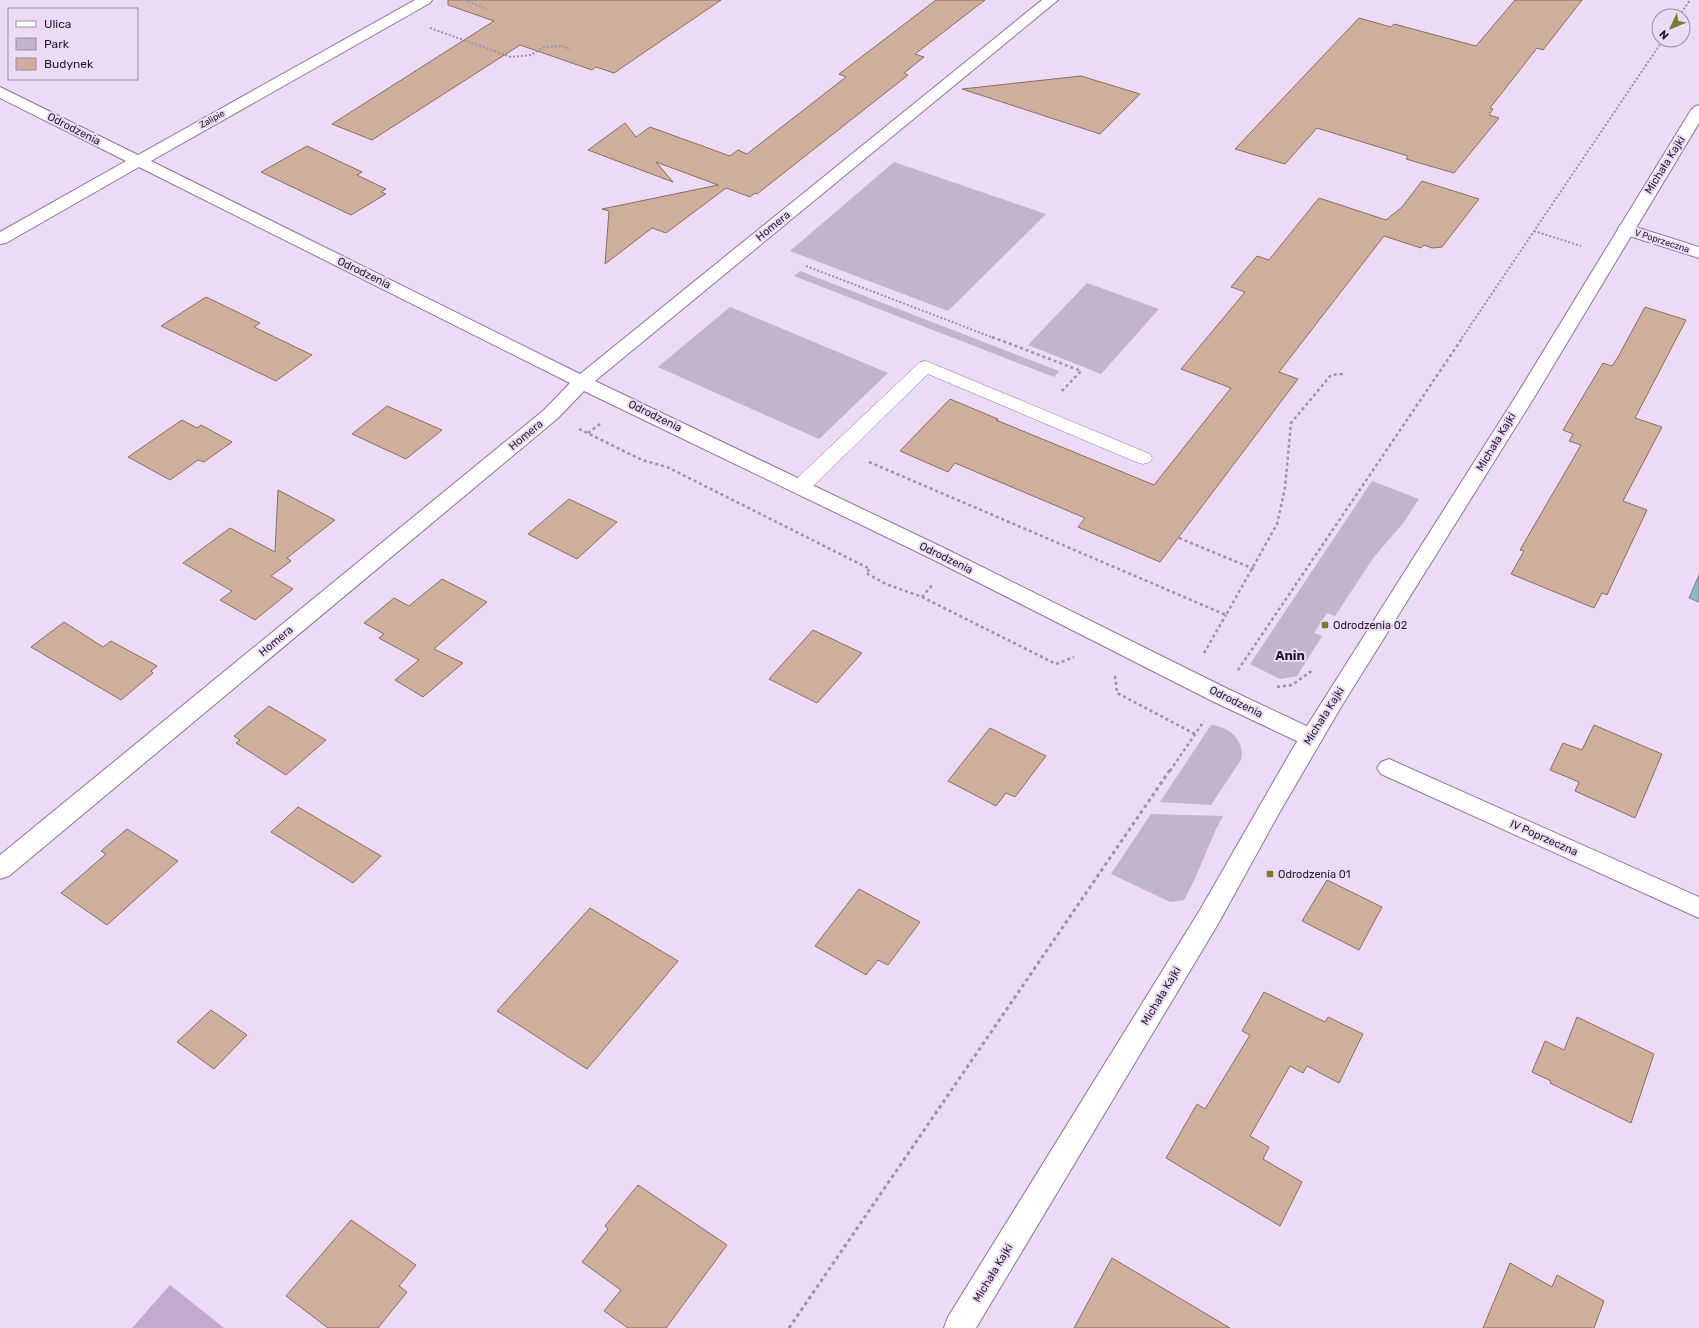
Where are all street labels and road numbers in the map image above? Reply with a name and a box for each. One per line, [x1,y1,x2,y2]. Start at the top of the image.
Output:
street label: Zalipie [198,108,226,130]
street label: Odrodzenia [45,110,103,148]
street label: Michała Kajki [1642,134,1688,196]
street label: Homera [753,208,793,244]
street label: V Poprzeczna [1633,227,1691,255]
street label: Odrodzenia [335,254,393,292]
street label: Odrodzenia [626,397,684,435]
street label: Michała Kajki [1473,410,1519,474]
street label: Homera [506,417,546,453]
street label: Odrodzenia [917,539,975,577]
street label: Homera [256,623,296,659]
street label: Odrodzenia [1207,683,1265,721]
street label: Michała Kajki [1301,685,1347,747]
street label: IV Poprzeczna [1508,817,1580,859]
street label: Michała Kajki [1138,964,1184,1028]
street label: Michała Kajki [970,1241,1016,1305]

